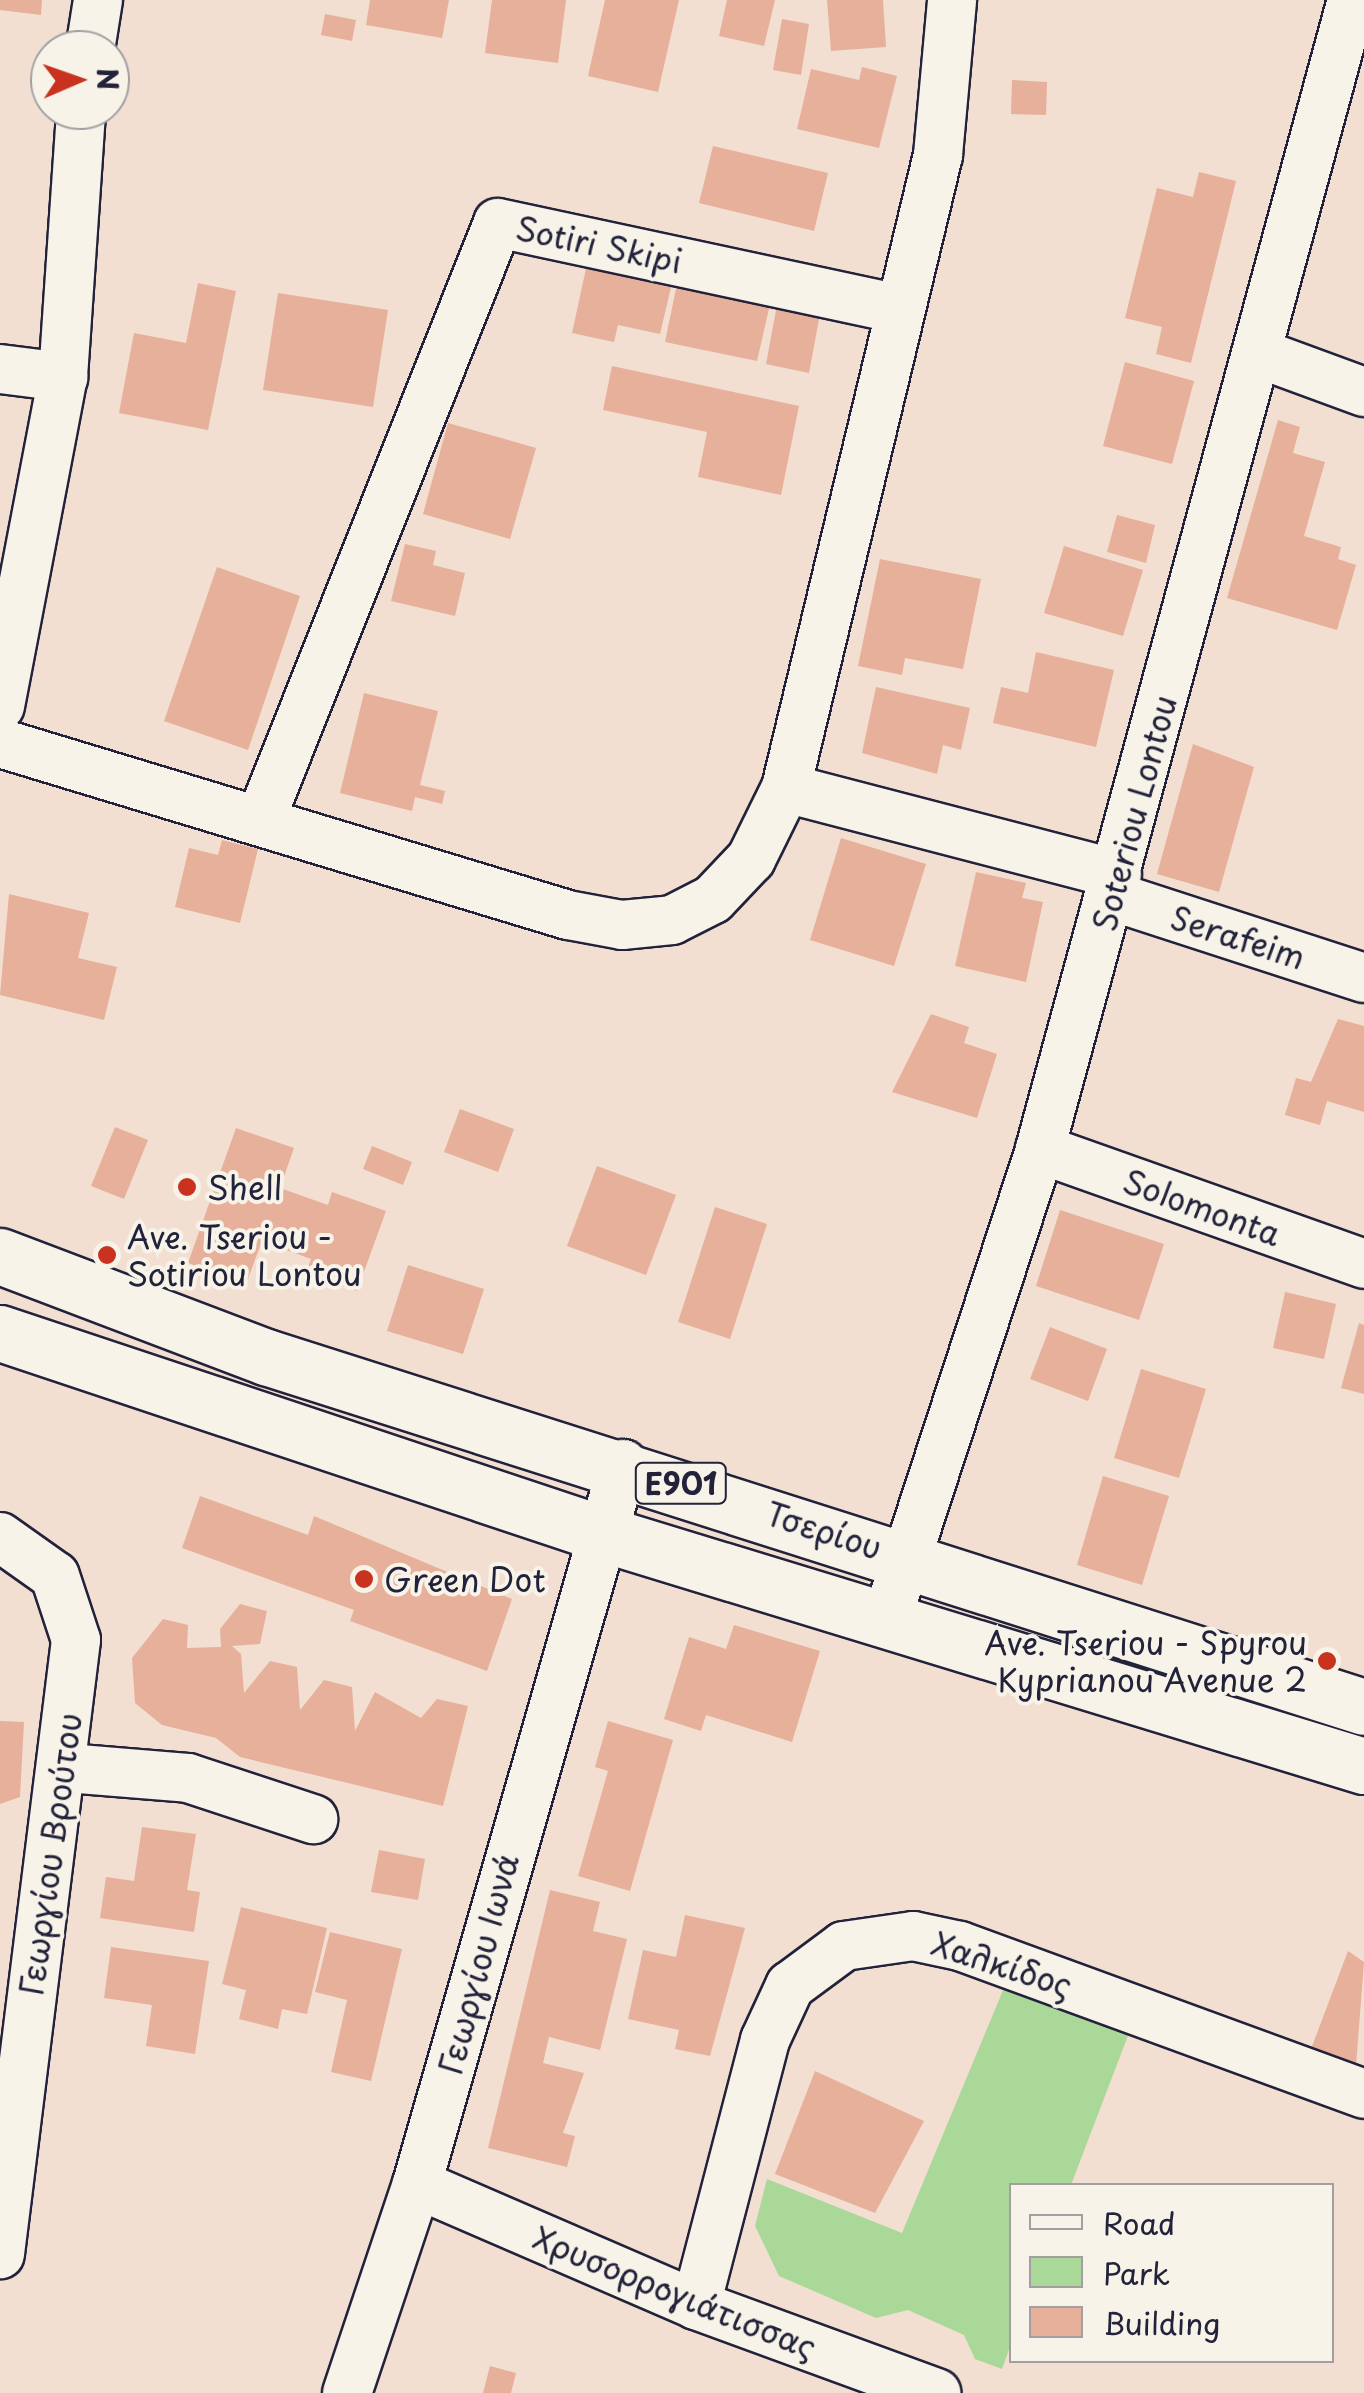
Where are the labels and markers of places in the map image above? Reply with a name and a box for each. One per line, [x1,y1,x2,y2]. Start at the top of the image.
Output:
place label: Shell [207,1168,282,1206]
marker: Shell [176,1176,198,1198]
place label: Ave. Tseriou - Sotiriou Lontou [127,1218,362,1293]
marker: Ave. Tseriou - Sotiriou Lontou [96,1244,118,1266]
place label: Green Dot [384,1560,549,1598]
marker: Green Dot [353,1568,375,1590]
place label: Ave. Tseriou - Spyrou Kyprianou Avenue 2 [978,1624,1307,1699]
marker: Ave. Tseriou - Spyrou Kyprianou Avenue 2 [1316,1650,1338,1672]

